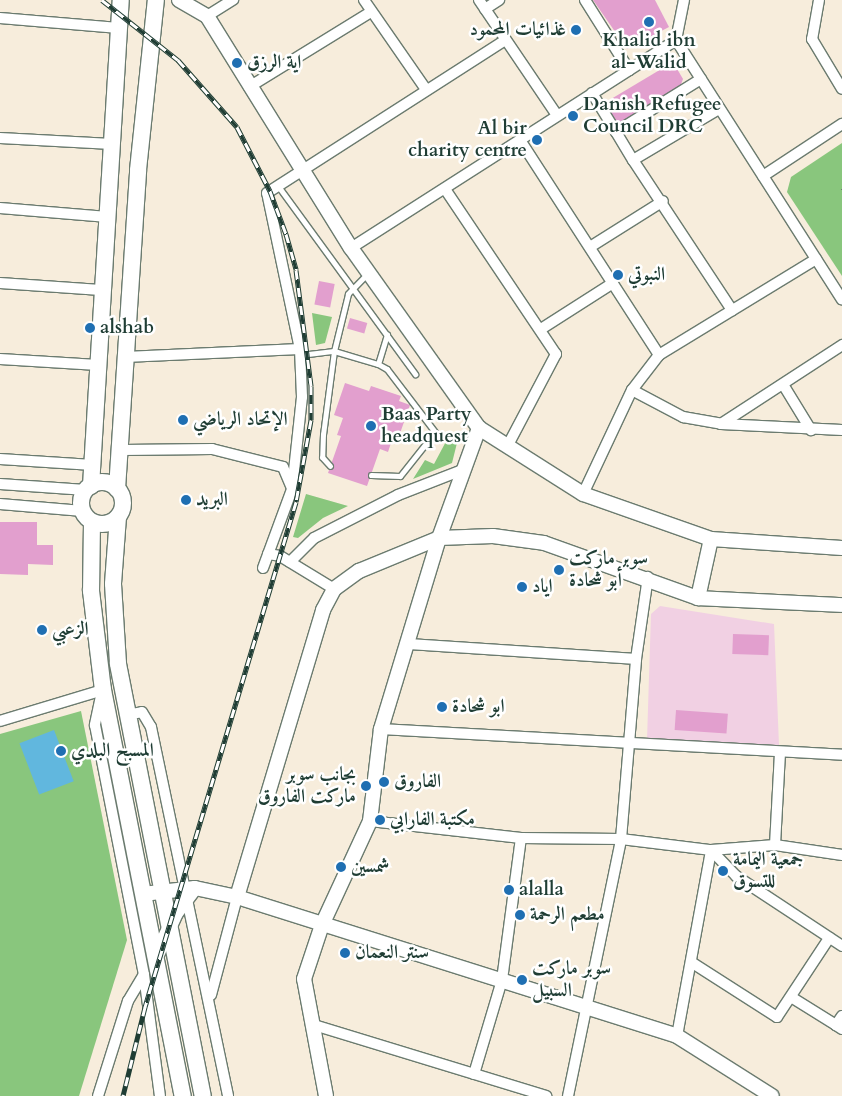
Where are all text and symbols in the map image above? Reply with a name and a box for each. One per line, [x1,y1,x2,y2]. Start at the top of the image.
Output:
marker: Khalid ibn al-Walid [643,16,655,28]
place label: غذائيات المحمود [469,19,566,41]
marker: غذائيات المحمود [570,24,582,36]
place label: Khalid ibn al-Walid [602,30,696,74]
place label: اية الرزق [247,52,301,74]
marker: اية الرزق [231,57,243,69]
place label: Danish Refugee Council DRC [583,94,721,138]
marker: Danish Refugee Council DRC [567,110,579,122]
place label: Al bir charity centre [408,118,527,162]
marker: Al bir charity centre [531,134,543,146]
place label: النبوتي [628,264,665,286]
marker: النبوتي [612,269,624,281]
place label: alshab [100,317,154,339]
marker: alshab [84,322,96,334]
place label: Baas Party headquest [381,404,471,448]
place label: الإتحاد الرياضي [193,409,288,431]
marker: الإتحاد الرياضي [177,414,189,426]
marker: Baas Party headquest [365,420,377,432]
place label: البريد [196,489,228,511]
marker: البريد [180,494,192,506]
place label: سوبر ماركت أبو شحادة [569,548,648,592]
marker: سوبر ماركت أبو شحادة [553,564,565,576]
place label: اياد [532,576,553,598]
marker: اياد [516,581,528,593]
place label: الزعبي [52,619,89,641]
marker: الزعبي [36,624,48,636]
place label: ابو شحادة [452,696,505,718]
marker: ابو شحادة [436,701,448,713]
place label: المسبح البلدي [71,740,154,762]
marker: المسبح البلدي [55,745,67,757]
place label: بجانب سوبر ماركت الفاروق [258,764,356,808]
place label: الفاروق [394,771,441,793]
marker: الفاروق [378,776,390,788]
marker: بجانب سوبر ماركت الفاروق [360,780,372,792]
place label: مكتبة الفارابي [390,809,475,831]
marker: مكتبة الفارابي [374,814,386,826]
place label: جمعية اليمامة للتسوق [733,849,803,893]
place label: شمسين [351,856,389,878]
marker: شمسين [335,861,347,873]
marker: جمعية اليمامة للتسوق [717,865,729,877]
place label: alalla [519,879,564,901]
marker: alalla [503,884,515,896]
place label: مطعم الرحمة [530,904,605,926]
marker: مطعم الرحمة [514,909,526,921]
place label: سنتر النعمان [355,942,429,964]
marker: سنتر النعمان [339,947,351,959]
place label: سوبر ماركت السبيل [532,958,611,1002]
marker: سوبر ماركت السبيل [516,974,528,986]

